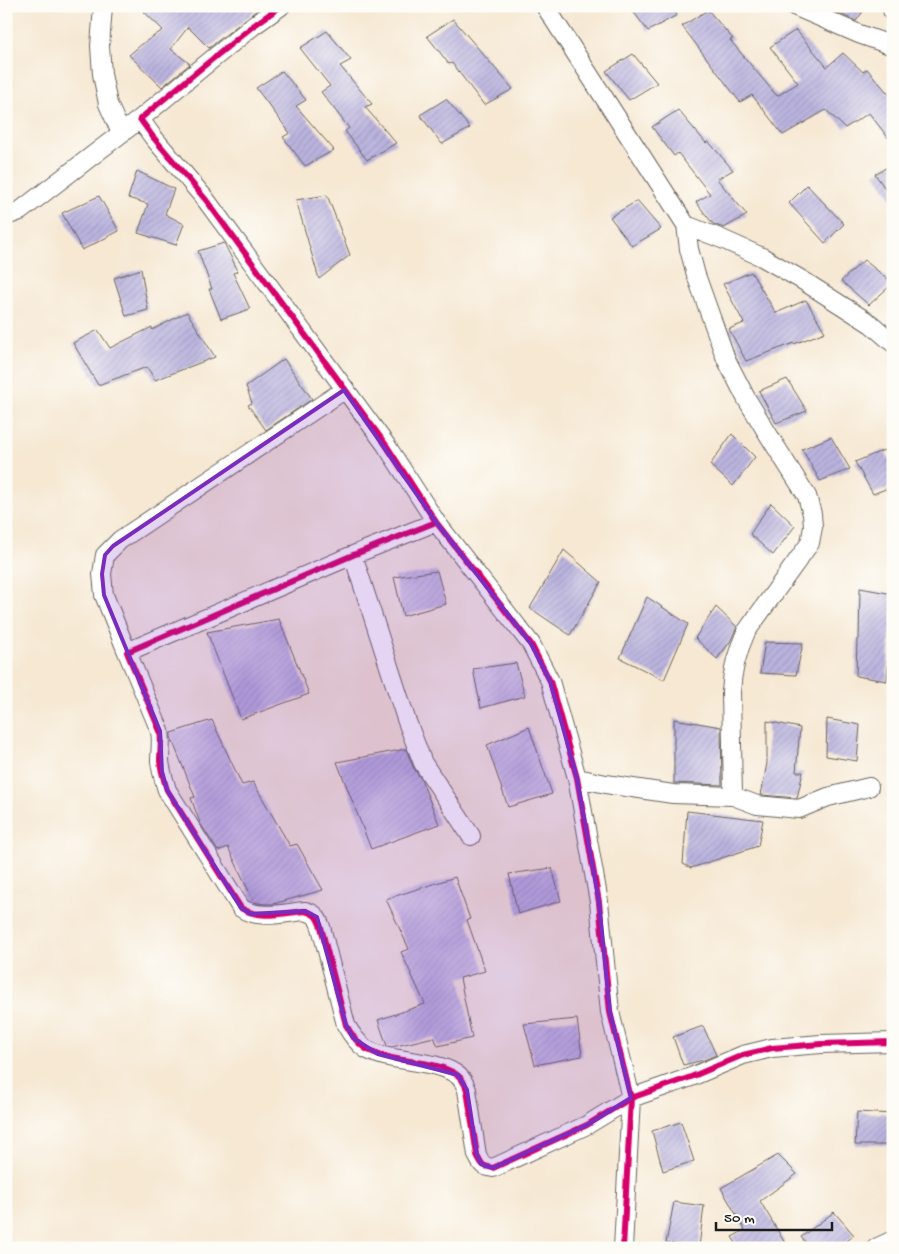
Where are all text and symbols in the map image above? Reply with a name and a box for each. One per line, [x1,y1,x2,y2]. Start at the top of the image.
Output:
scale bar [716,1199,833,1231]
text: 50 m [724,1210,755,1228]

